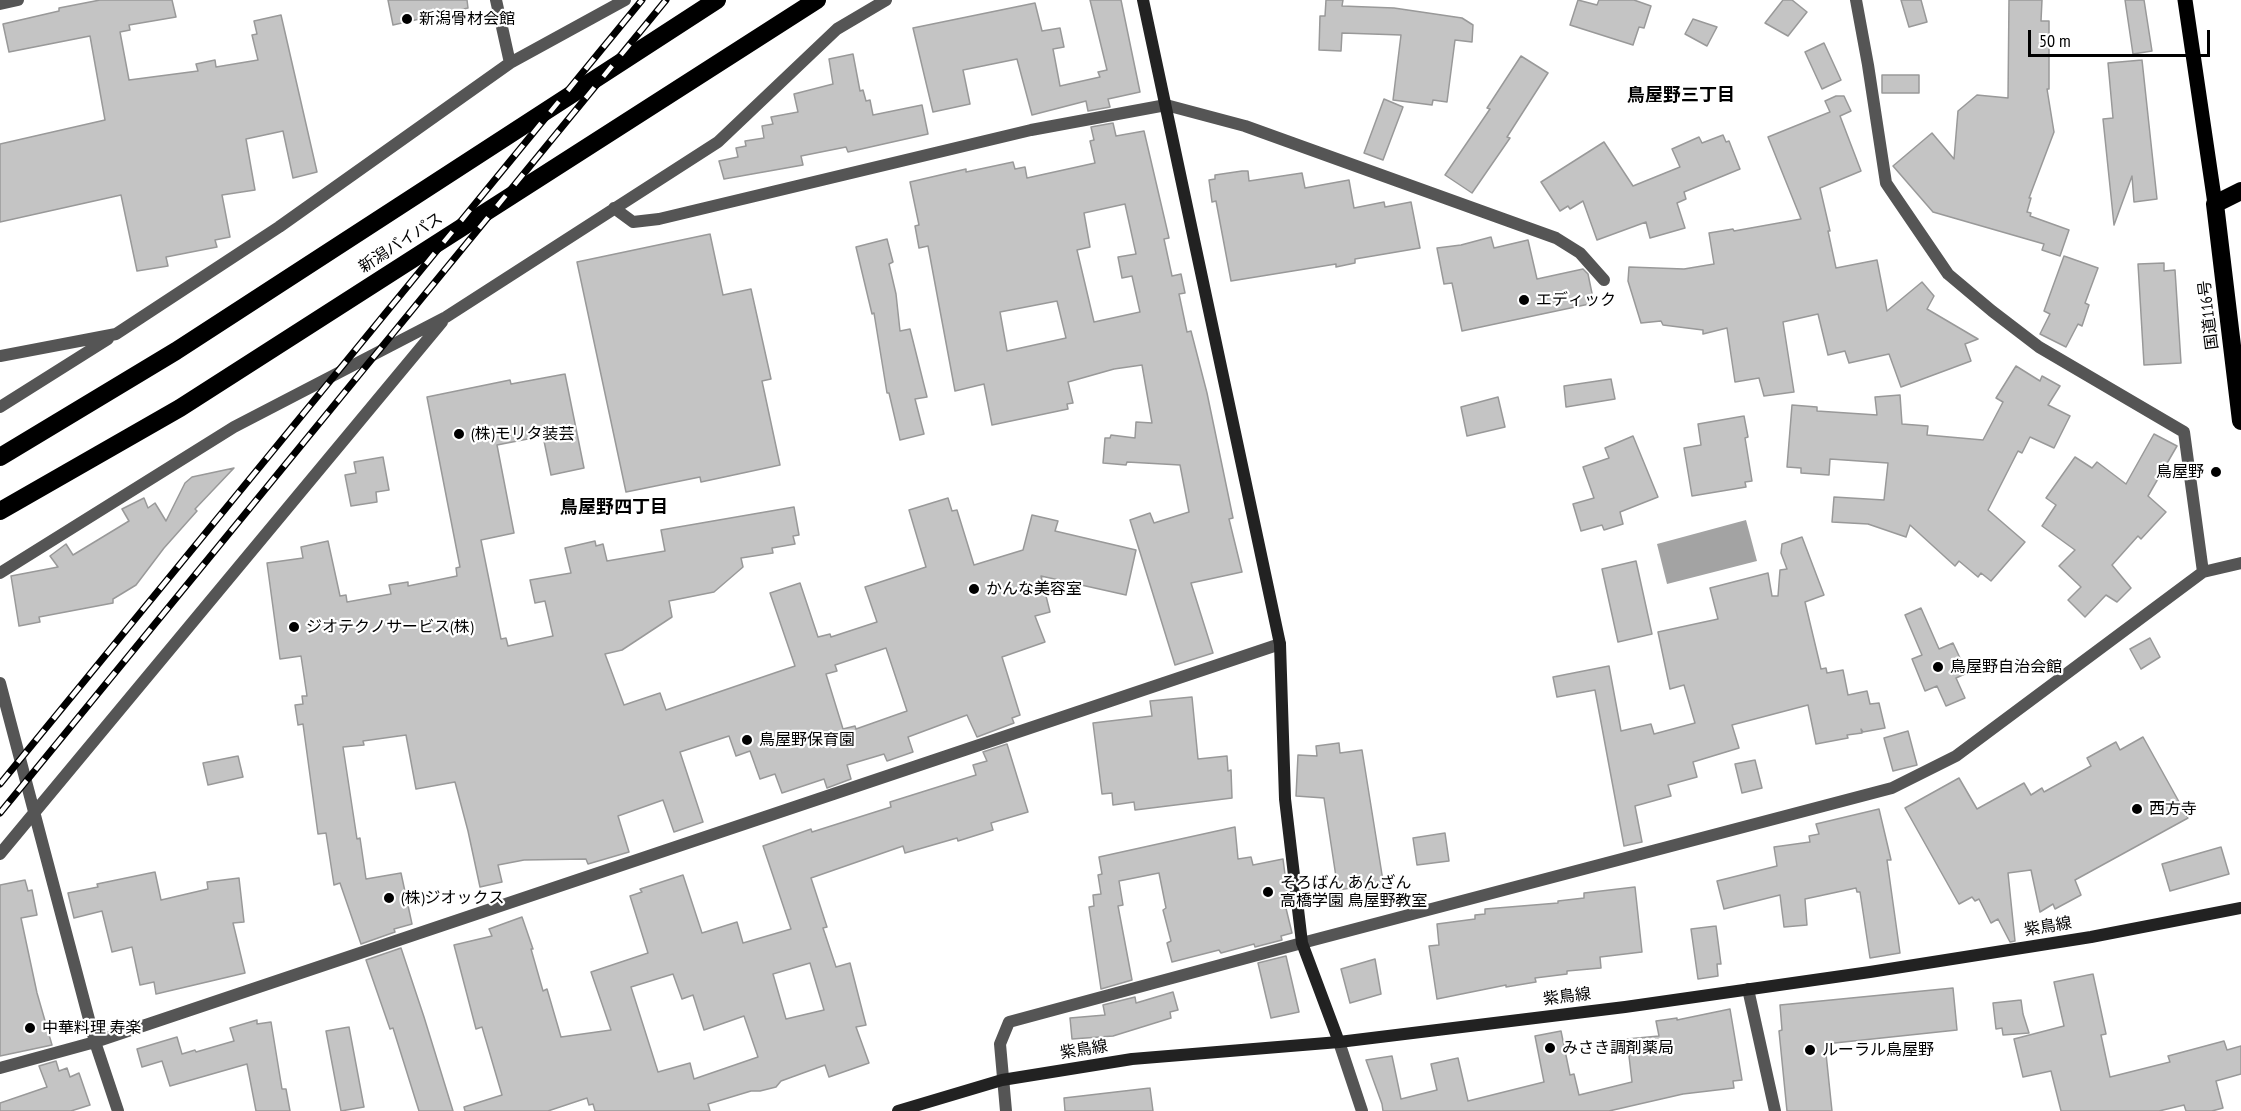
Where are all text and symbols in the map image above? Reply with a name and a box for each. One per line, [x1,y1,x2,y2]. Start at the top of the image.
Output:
place label: 新潟骨材会館 [419,9,515,29]
marker: 新潟骨材会館 [400,12,414,26]
scale bar [2031,18,2212,56]
text: 50 m [2039,29,2071,52]
district label: 鳥屋野三丁目 [1627,85,1735,107]
street label: 新潟バイパス [356,209,446,277]
street label: 国道116号 [2195,279,2223,351]
place label: エディック [1536,290,1616,310]
marker: エディック [1517,293,1531,307]
place label: (株)モリタ装芸 [471,424,574,444]
marker: (株)モリタ装芸 [452,427,466,441]
place label: 鳥屋野 [2156,462,2204,482]
marker: 鳥屋野 [2209,465,2223,479]
district label: 鳥屋野四丁目 [560,497,668,519]
place label: かんな美容室 [986,579,1082,599]
marker: かんな美容室 [967,582,981,596]
place label: ジオテクノサービス(株) [306,617,473,637]
marker: ジオテクノサービス(株) [287,620,301,634]
place label: 鳥屋野自治会館 [1950,657,2062,677]
marker: 鳥屋野自治会館 [1931,660,1945,674]
place label: 鳥屋野保育園 [759,730,855,750]
marker: 鳥屋野保育園 [740,733,754,747]
place label: 西方寺 [2149,799,2197,819]
marker: 西方寺 [2130,802,2144,816]
place label: そろばん あんざん 高橋学園 鳥屋野教室 [1280,873,1427,911]
marker: そろばん あんざん 高橋学園 鳥屋野教室 [1261,885,1275,899]
place label: (株)ジオックス [401,888,504,908]
marker: (株)ジオックス [382,891,396,905]
street label: 紫鳥線 [2023,914,2073,940]
street label: 紫鳥線 [1542,985,1592,1009]
place label: 中華料理 寿楽 [42,1018,141,1038]
marker: 中華料理 寿楽 [23,1021,37,1035]
street label: 紫鳥線 [1059,1037,1109,1063]
place label: みさき調剤薬局 [1562,1038,1674,1058]
place label: ルーラル鳥屋野 [1822,1040,1934,1060]
marker: みさき調剤薬局 [1543,1041,1557,1055]
marker: ルーラル鳥屋野 [1803,1043,1817,1057]

